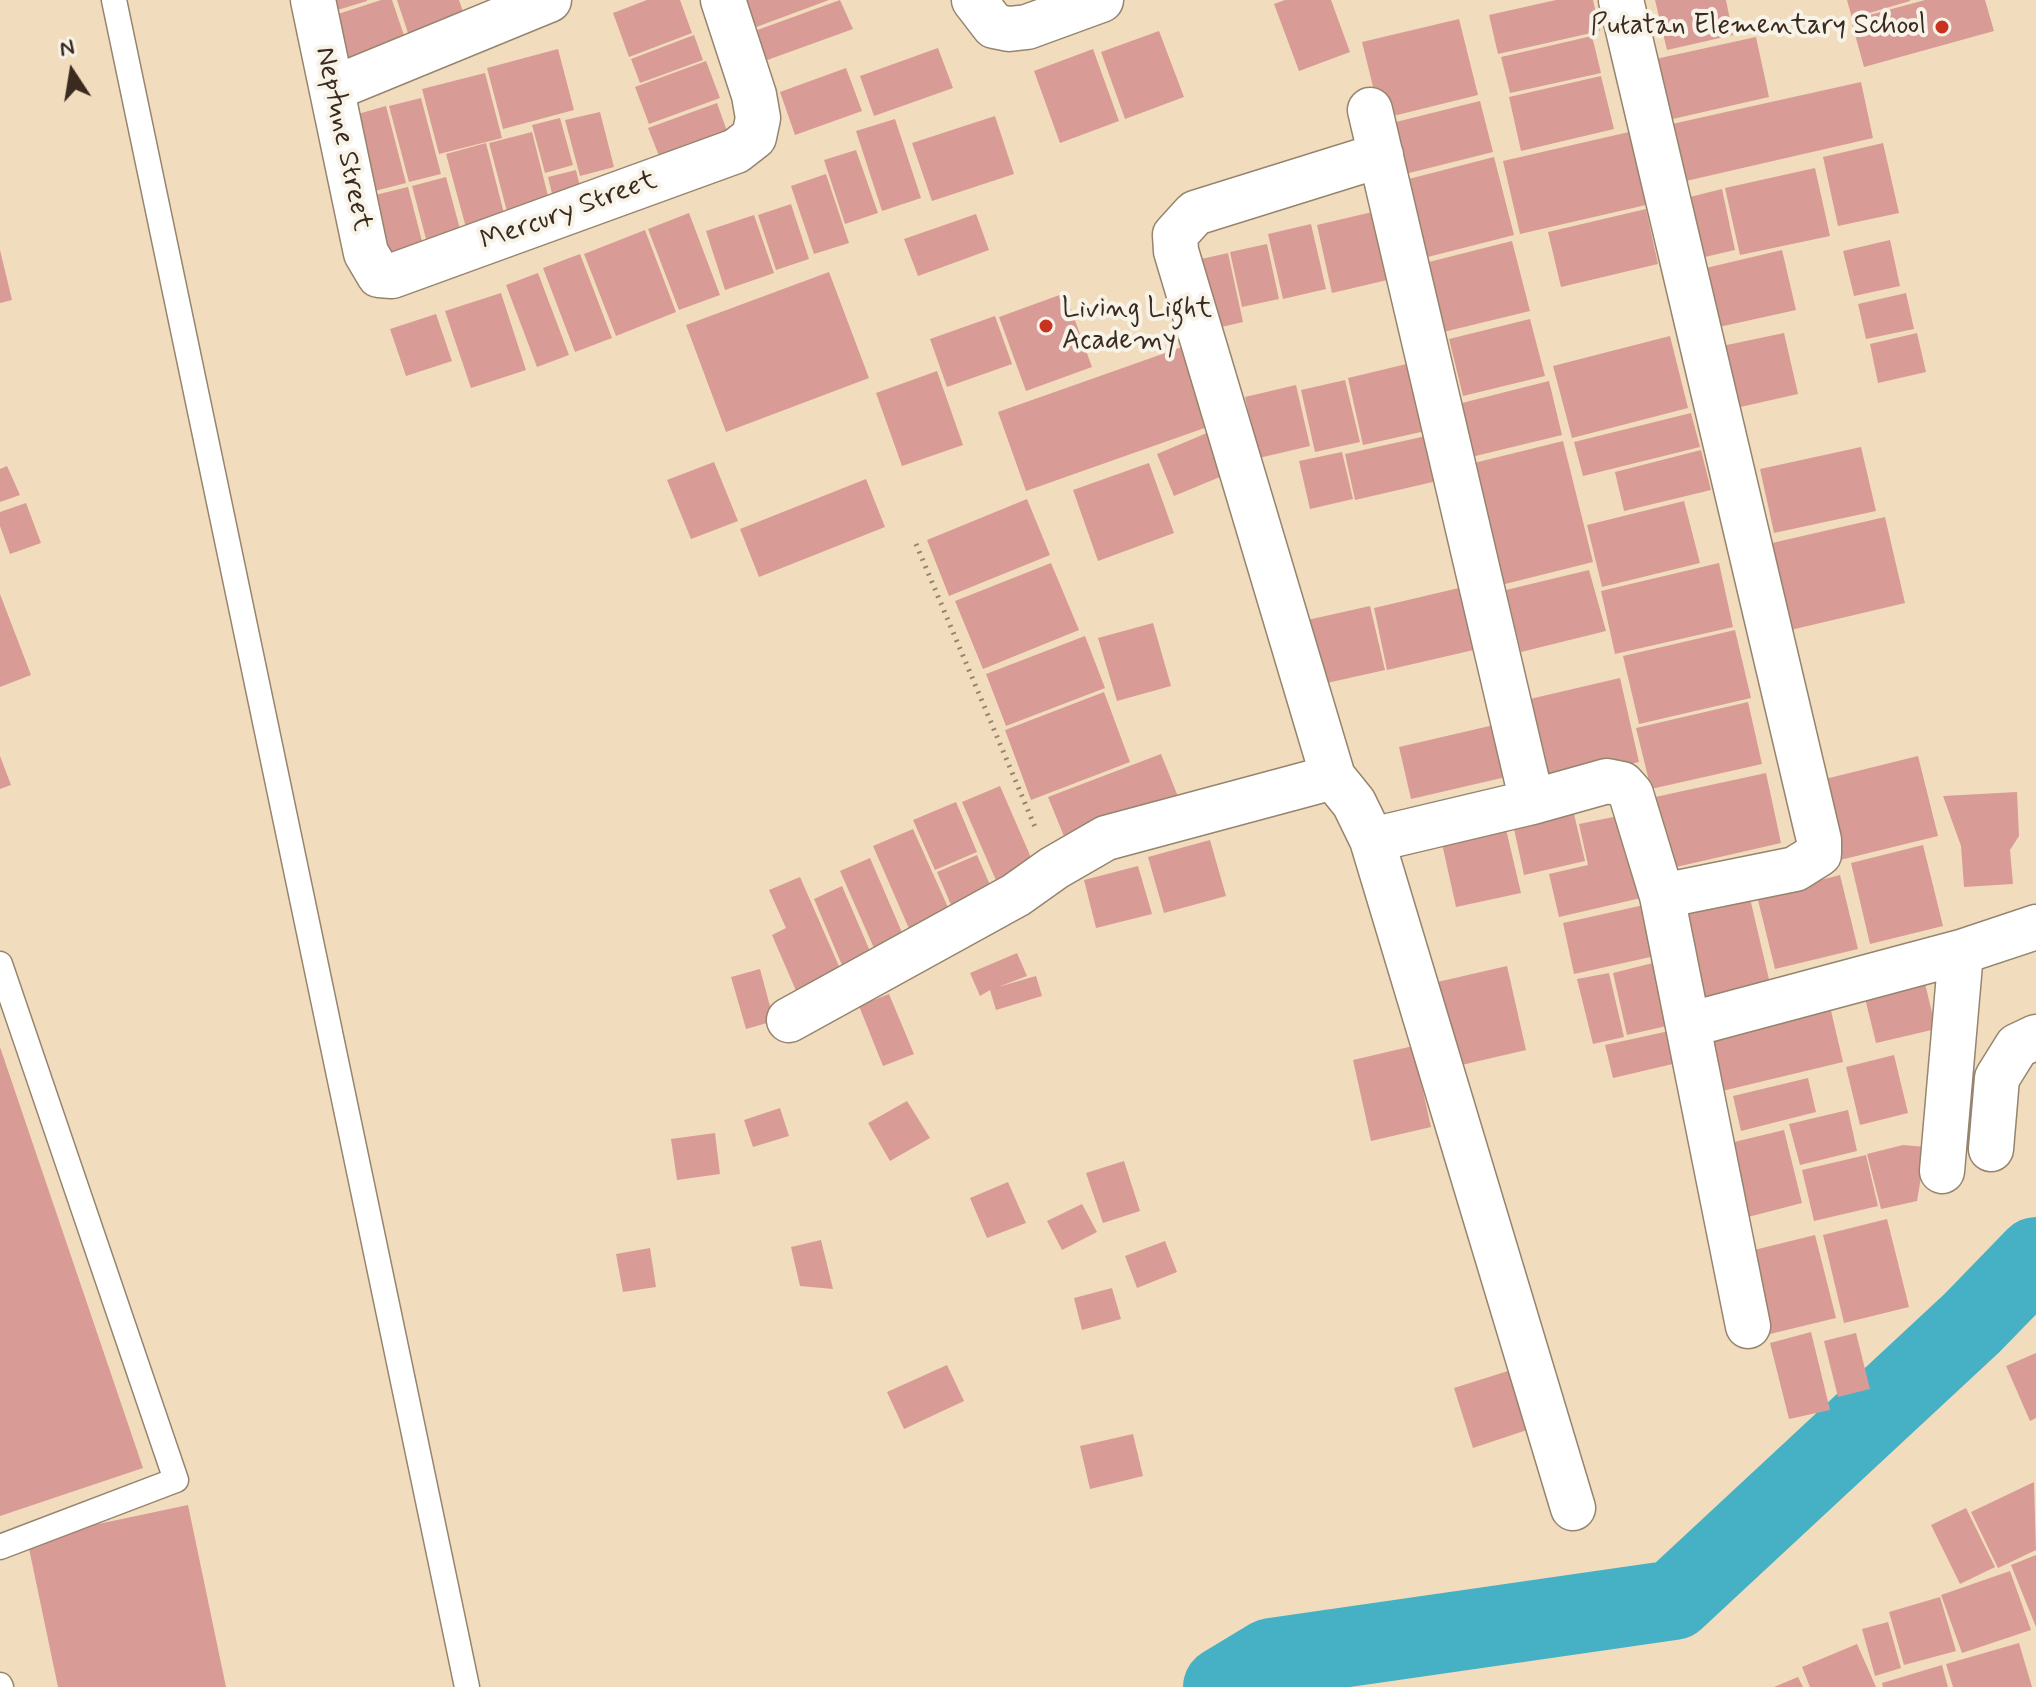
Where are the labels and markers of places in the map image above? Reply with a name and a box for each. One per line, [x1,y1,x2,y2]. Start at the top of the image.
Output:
place label: Putatan Elementary School [1591,10,1926,44]
marker: Putatan Elementary School [1933,18,1951,36]
place label: Living Light Academy [1062,293,1212,359]
marker: Living Light Academy [1037,317,1055,335]

